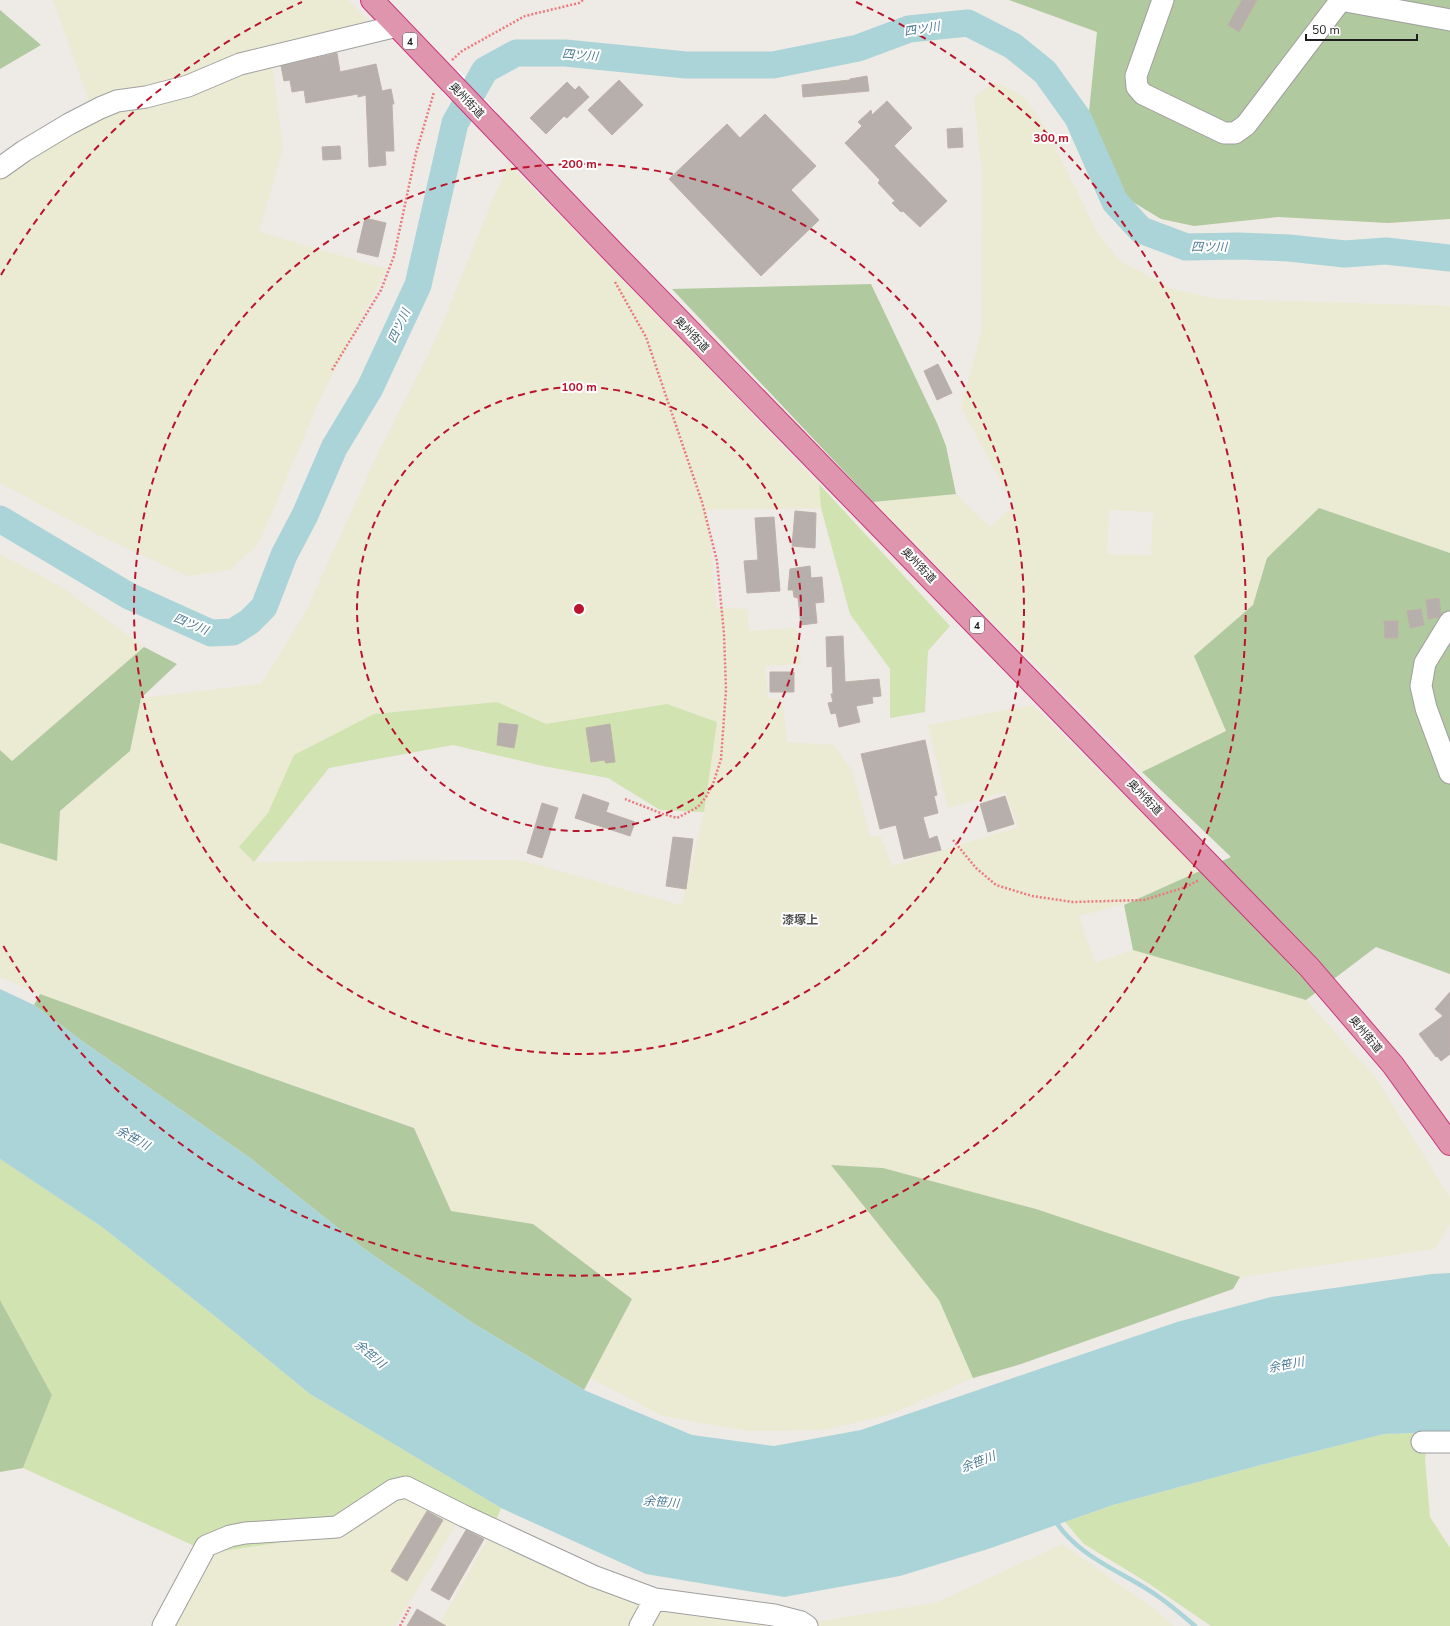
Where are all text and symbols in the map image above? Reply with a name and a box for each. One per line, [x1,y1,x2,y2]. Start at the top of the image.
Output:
scale bar [1306,16,1417,42]
water label: 四ツ川 [903,18,943,40]
text: 50 m [1312,22,1340,38]
road number: 4 [403,33,417,49]
water label: 四ツ川 [561,45,601,65]
street label: 奥州街道 [446,79,487,121]
text: 300 m [1033,130,1069,146]
text: 200 m [561,156,597,172]
water label: 四ツ川 [1191,239,1229,255]
water label: 四ツ川 [384,304,415,346]
street label: 奥州街道 [671,313,712,355]
text: 100 m [561,379,597,395]
street label: 奥州街道 [898,544,939,586]
centre of rings [572,602,586,616]
water label: 四ツ川 [171,610,213,639]
road number: 4 [970,617,984,633]
street label: 奥州街道 [1124,776,1165,818]
district label: 漆塚上 [782,912,818,928]
street label: 奥州街道 [1346,1013,1386,1056]
water label: 余笹川 [113,1122,154,1155]
water label: 余笹川 [351,1336,390,1373]
water label: 余笹川 [1267,1353,1307,1376]
water label: 余笹川 [958,1447,1000,1476]
water label: 余笹川 [642,1492,682,1512]

